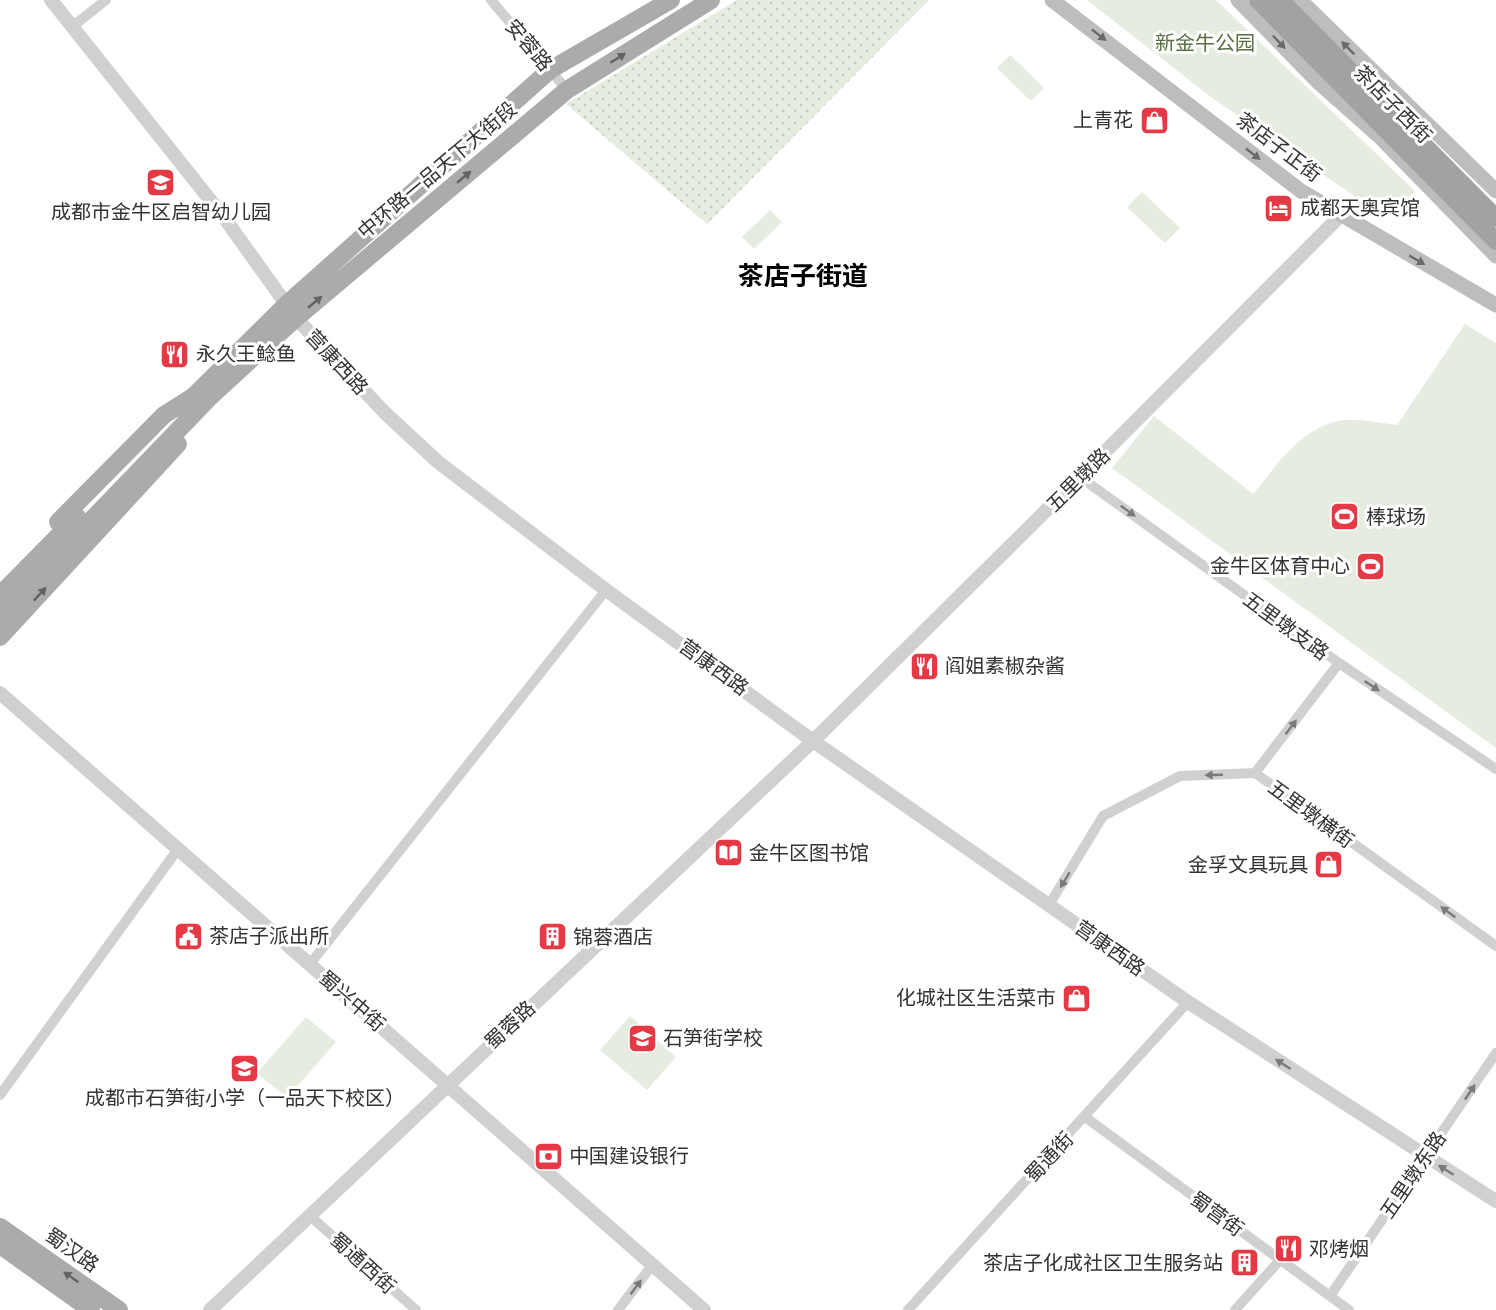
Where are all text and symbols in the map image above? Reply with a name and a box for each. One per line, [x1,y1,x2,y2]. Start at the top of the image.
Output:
street label: 安蓉路 [501,15,557,76]
one-way arrow [1091,29,1107,42]
park label: 新金牛公园 [1155,32,1255,55]
one-way arrow [1272,34,1286,49]
one-way arrow [1341,41,1355,56]
one-way arrow [610,53,626,64]
street label: 茶店子西街 [1349,61,1436,148]
street label: 中环路一品天下大街段 [353,97,521,243]
shop icon: 上青花 [1138,104,1170,136]
street label: 茶店子正街 [1232,108,1326,187]
place label: 上青花 [1073,109,1133,132]
one-way arrow [1246,148,1261,160]
school or university icon: 成都市金牛区启智幼儿园 [145,166,177,198]
one-way arrow [456,170,472,183]
hotel icon: 成都天奥宾馆 [1263,192,1295,224]
place label: 成都天奥宾馆 [1300,197,1420,220]
place label: 成都市金牛区启智幼儿园 [51,201,271,224]
one-way arrow [1409,255,1426,265]
district label: 茶店子街道 [738,261,868,292]
one-way arrow [307,296,322,309]
street label: 营康西路 [301,325,372,399]
restaurant icon: 永久王鲶鱼 [159,338,191,370]
place label: 永久王鲶鱼 [196,343,296,366]
street label: 五里墩路 [1042,444,1115,517]
sports icon: 棒球场 [1329,501,1361,533]
one-way arrow [1120,505,1135,517]
place label: 棒球场 [1366,506,1426,529]
sports icon: 金牛区体育中心 [1355,550,1387,582]
place label: 金牛区体育中心 [1210,555,1350,578]
one-way arrow [33,587,47,602]
street label: 五里墩支路 [1238,588,1333,665]
street label: 营康西路 [675,635,753,700]
restaurant icon: 阎姐素椒杂酱 [908,650,940,682]
place label: 阎姐素椒杂酱 [945,655,1065,678]
one-way arrow [1364,680,1380,691]
one-way arrow [1284,719,1296,734]
one-way arrow [1205,770,1224,779]
street label: 五里墩横街 [1263,776,1358,853]
library icon: 金牛区图书馆 [712,837,744,869]
place label: 金牛区图书馆 [749,842,869,865]
shop icon: 金孚文具玩具 [1313,849,1345,881]
place label: 金孚文具玩具 [1188,854,1308,877]
one-way arrow [1059,871,1070,888]
one-way arrow [1441,906,1457,918]
street label: 营康西路 [1070,916,1149,981]
public building icon: 茶店子派出所 [172,920,204,952]
building icon: 锦蓉酒店 [536,921,568,953]
place label: 茶店子派出所 [209,925,329,948]
place label: 锦蓉酒店 [573,926,653,949]
street label: 蜀兴中街 [314,966,389,1036]
shop icon: 化城社区生活菜市 [1061,982,1093,1014]
place label: 化城社区生活菜市 [896,987,1056,1010]
street label: 蜀蓉路 [481,996,540,1054]
school or university icon: 石笋街学校 [626,1022,658,1054]
place label: 石笋街学校 [663,1027,763,1050]
school or university icon: 成都市石笋街小学（一品天下校区） [229,1052,261,1084]
one-way arrow [1275,1059,1291,1070]
one-way arrow [1464,1084,1475,1100]
place label: 成都市石笋街小学（一品天下校区） [85,1087,405,1110]
street label: 五里墩东路 [1376,1127,1451,1223]
street label: 蜀通街 [1020,1128,1078,1187]
bank icon: 中国建设银行 [532,1140,564,1172]
place label: 中国建设银行 [569,1145,689,1168]
one-way arrow [1438,1165,1454,1176]
street label: 蜀营街 [1186,1187,1248,1241]
street label: 蜀汉路 [41,1224,103,1277]
street label: 蜀通西街 [325,1228,400,1299]
restaurant icon: 邓烤烟 [1272,1233,1304,1265]
place label: 邓烤烟 [1309,1238,1369,1261]
building icon: 茶店子化成社区卫生服务站 [1228,1247,1260,1279]
place label: 茶店子化成社区卫生服务站 [983,1252,1223,1275]
one-way arrow [63,1272,79,1283]
one-way arrow [629,1279,642,1295]

